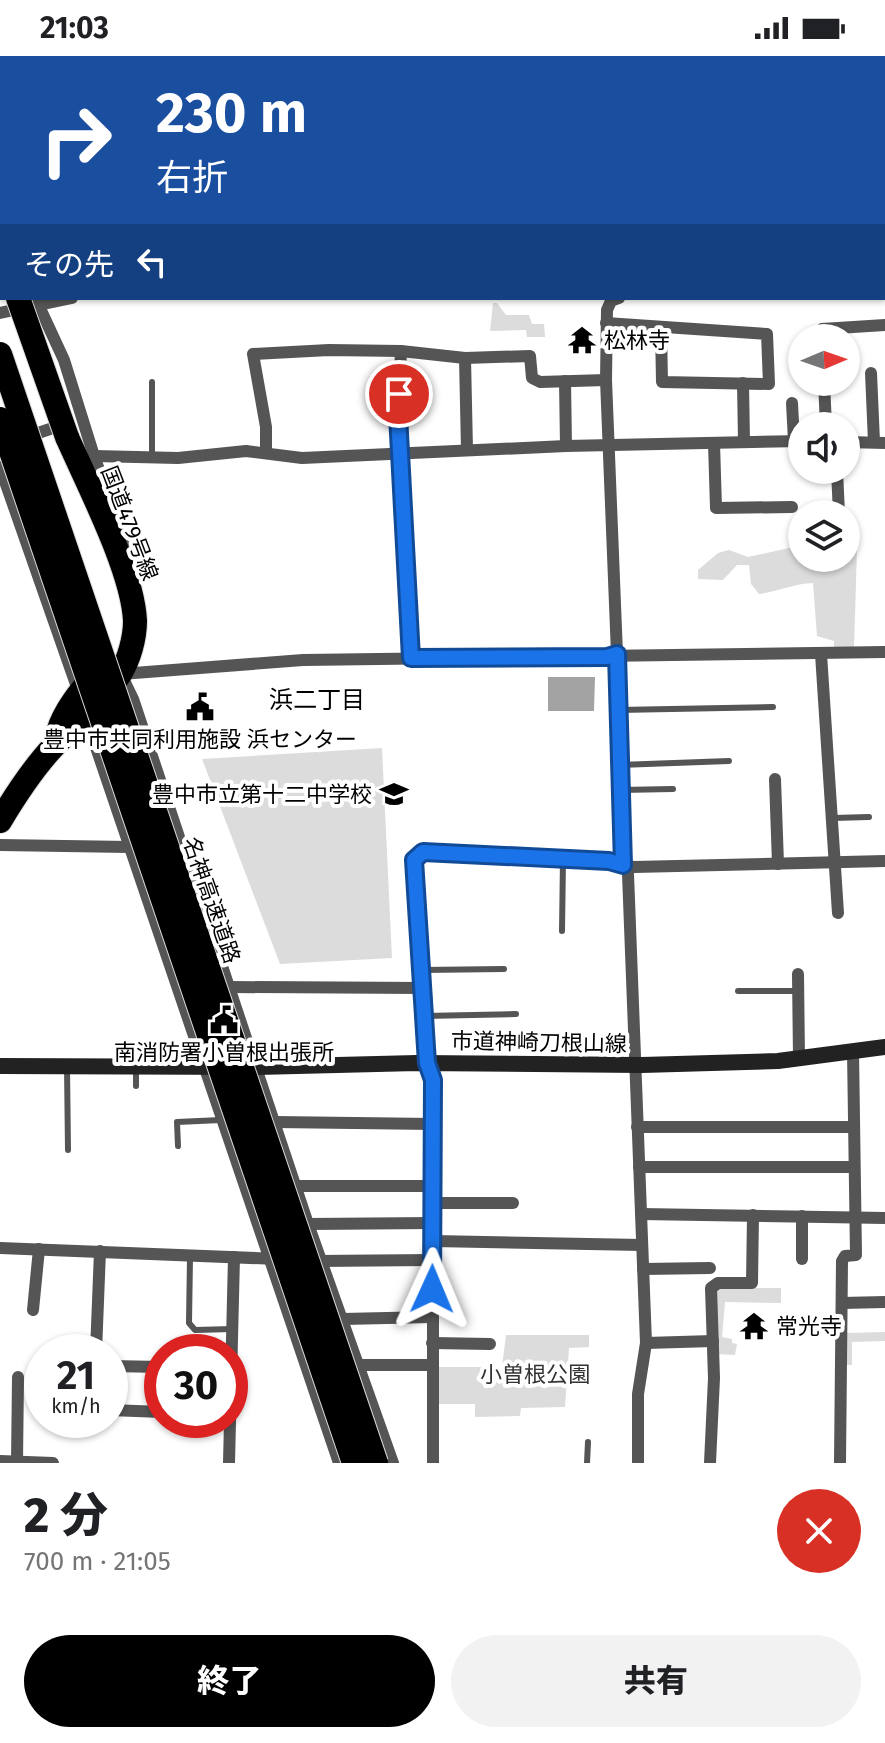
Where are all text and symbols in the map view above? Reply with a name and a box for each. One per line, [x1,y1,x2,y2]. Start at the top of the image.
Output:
text: 21:03 [40,10,109,46]
text: 230 m [156,80,307,147]
icon: right [24,88,128,192]
text: 右折 [156,156,228,200]
icon: left [130,240,174,284]
text: その先 [24,247,114,283]
north arrow [788,324,860,396]
map controls [788,324,860,572]
temple icon: 松林寺 [567,325,597,355]
place label: 松林寺 [604,327,670,354]
pin [365,360,433,428]
icon: arrive [377,372,421,416]
button: sound [788,412,860,484]
street label: 国道479号線 [95,462,164,584]
button: layers [788,500,860,572]
district label: 浜二丁目 [269,686,365,714]
public building icon: 豊中市共同利用施設 浜センター [185,692,215,722]
place label: 豊中市共同利用施設 浜センター [43,726,357,753]
school or university icon: 豊中市立第十二中学校 [379,779,409,809]
place label: 豊中市立第十二中学校 [152,781,372,808]
street label: 名神高速道路 [177,833,246,967]
public building icon: 南消防署小曽根出張所 [209,1005,239,1035]
street label: 市道神崎刀根山線 [451,1027,627,1058]
place label: 南消防署小曽根出張所 [114,1039,334,1066]
position arrow [390,1247,474,1331]
temple icon: 常光寺 [739,1311,769,1341]
place label: 常光寺 [776,1313,842,1340]
speed limit sign: 30 [144,1334,248,1438]
text: 21 [57,1352,95,1400]
park label: 小曽根公園 [480,1361,590,1388]
text: km/h [51,1394,101,1418]
text: 2 分 [24,1487,108,1545]
button: close [777,1489,861,1573]
text: 700 m · 21:05 [24,1546,171,1577]
button: 終了 [24,1635,435,1727]
button: 共有 [451,1635,861,1727]

